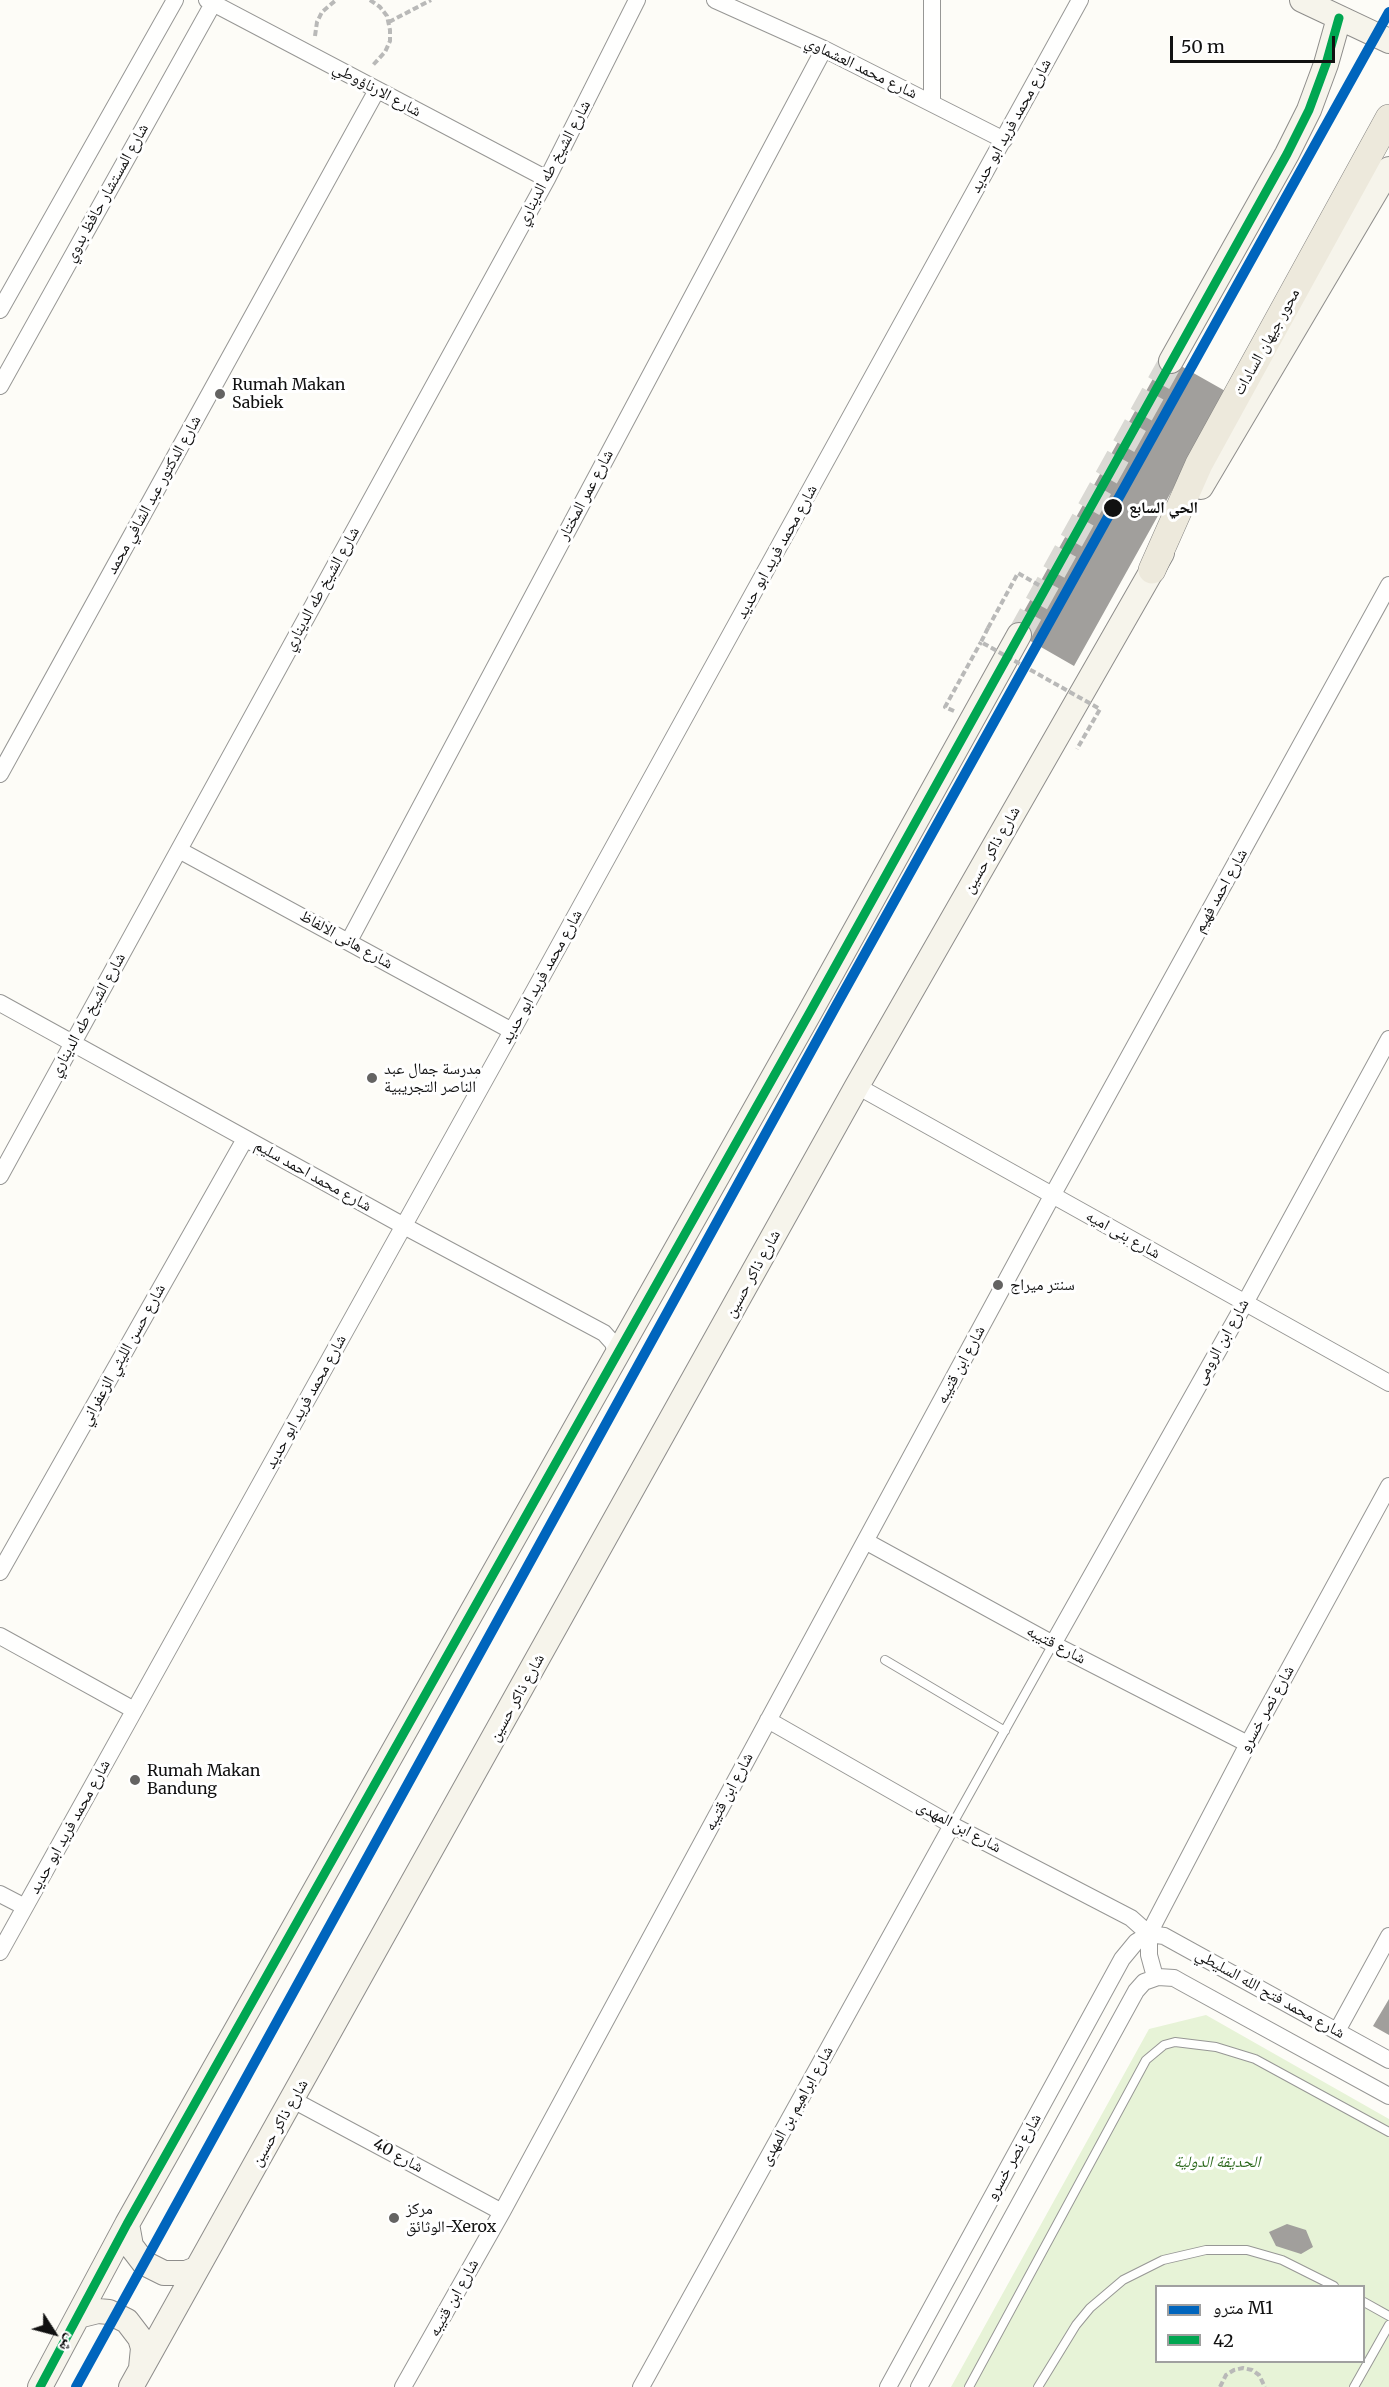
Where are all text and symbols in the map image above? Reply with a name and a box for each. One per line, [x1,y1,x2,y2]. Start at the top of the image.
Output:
scale bar [1173,24,1338,62]
street label: شارع محمد العشماوي [802,32,920,104]
text: 50 m [1181,35,1225,58]
street label: شارع محمد فريد ابو حديد [966,56,1056,196]
street label: شارع الارناؤوطي [329,59,425,121]
street label: شارع الشيخ طه الديناري [513,97,595,229]
street label: شارع المستشار حافظ بدوي [61,120,153,266]
street label: محور جيهان السادات [1230,285,1304,399]
place label: Rumah Makan Sabiek [232,375,345,413]
marker: Rumah Makan Sabiek [213,387,227,401]
street label: شارع الدكتور عبد الشافي محمد [102,412,206,578]
street label: شارع عمر المختار [554,447,618,543]
street label: شارع محمد فريد ابو حديد [732,482,822,622]
marker: الحي السابع [1102,497,1124,519]
place label: الحي السابع [1129,498,1198,518]
street label: شارع الشيخ طه الديناري [280,524,364,654]
street label: شارع ذاكر حسين [959,803,1025,897]
street label: شارع احمد فهيم [1190,846,1252,936]
street label: شارع هانى الالفاظ [296,906,396,974]
street label: شارع محمد فريد ابو حديد [497,907,587,1047]
street label: شارع الشيخ طه الديناري [46,950,130,1080]
place label: مدرسة جمال عبد الناصر التجريبية [384,1059,481,1097]
marker: مدرسة جمال عبد الناصر التجريبية [365,1071,379,1085]
street label: شارع محمد احمد سليم [251,1136,375,1216]
street label: شارع بنى اميه [1082,1207,1164,1263]
street label: شارع ذاكر حسين [721,1227,785,1321]
place label: سنتر ميراج [1010,1275,1075,1295]
marker: سنتر ميراج [991,1278,1005,1292]
street label: شارع حسن الليثي الزعفراني [76,1281,170,1429]
street label: شارع ابن الرومى [1191,1296,1253,1388]
street label: شارع ابن قتيبه [932,1323,990,1407]
street label: شارع محمد فريد ابو حديد [261,1332,351,1472]
street label: شارع قتيبه [1023,1621,1089,1669]
street label: شارع ذاكر حسين [485,1651,549,1745]
street label: شارع نصر خسرو [1235,1662,1299,1756]
street label: شارع ابن قتيبه [700,1750,758,1834]
street label: شارع محمد فريد ابو حديد [25,1757,115,1897]
place label: Rumah Makan Bandung [147,1761,260,1799]
marker: Rumah Makan Bandung [128,1773,142,1787]
street label: شارع ابن المهدى [913,1797,1005,1857]
street label: شارع محمد فتح الله السليطي [1192,1945,1348,2043]
street label: شارع ابراهيم بن المهدى [756,2043,838,2169]
street label: شارع ذاكر حسين [247,2076,313,2170]
street label: شارع نصر خسرو [982,2110,1046,2204]
street label: شارع 40 [370,2135,426,2177]
park label: الحديقة الدولية [1174,2152,1260,2172]
place label: مركز الوثائق-Xerox [406,2199,496,2237]
marker: مركز الوثائق-Xerox [387,2211,401,2225]
street label: شارع ابن قتيبه [425,2256,483,2340]
legend [1155,2285,1365,2363]
text: مترو M1 [1213,2296,1273,2319]
north arrow [24,2303,84,2363]
text: 42 [1213,2329,1234,2352]
text: ش [55,2331,82,2356]

